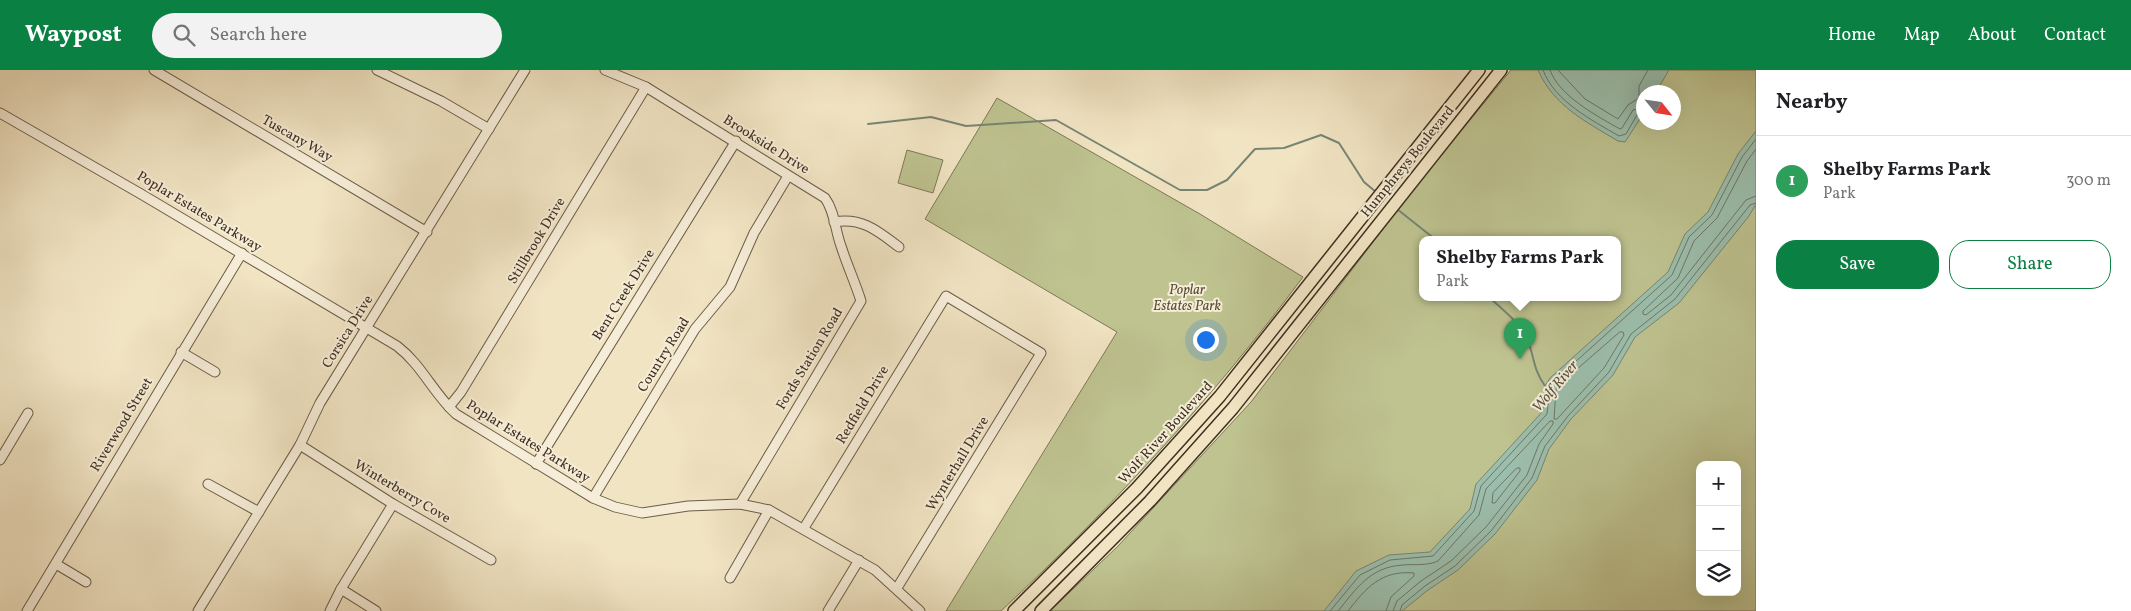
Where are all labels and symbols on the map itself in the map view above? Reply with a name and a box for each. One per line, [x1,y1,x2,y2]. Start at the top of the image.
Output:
north arrow [1636,85,1681,130]
street label: Humphreys Boulevard [1357,102,1459,222]
street label: Tuscany Way [258,111,336,167]
street label: Brookside Drive [719,111,813,179]
street label: Poplar Estates Parkway [133,167,265,257]
street label: Stillbrook Drive [504,194,571,288]
street label: Bent Creek Drive [588,245,660,344]
park label: Poplar Estates Park [1153,281,1222,316]
street label: Corsica Drive [318,292,378,372]
street label: Fords Station Road [772,304,848,414]
street label: Country Road [633,314,695,396]
pin: 1 [1504,318,1536,359]
your location [1193,327,1219,353]
water label: Wolf River [1528,356,1584,418]
street label: Redfield Drive [832,362,894,448]
street label: Riverwood Street [86,374,158,476]
street label: Wolf River Boulevard [1115,377,1217,489]
street label: Poplar Estates Parkway [462,396,594,488]
street label: Wynterhall Drive [922,413,994,515]
street label: Winterberry Cove [350,456,454,529]

